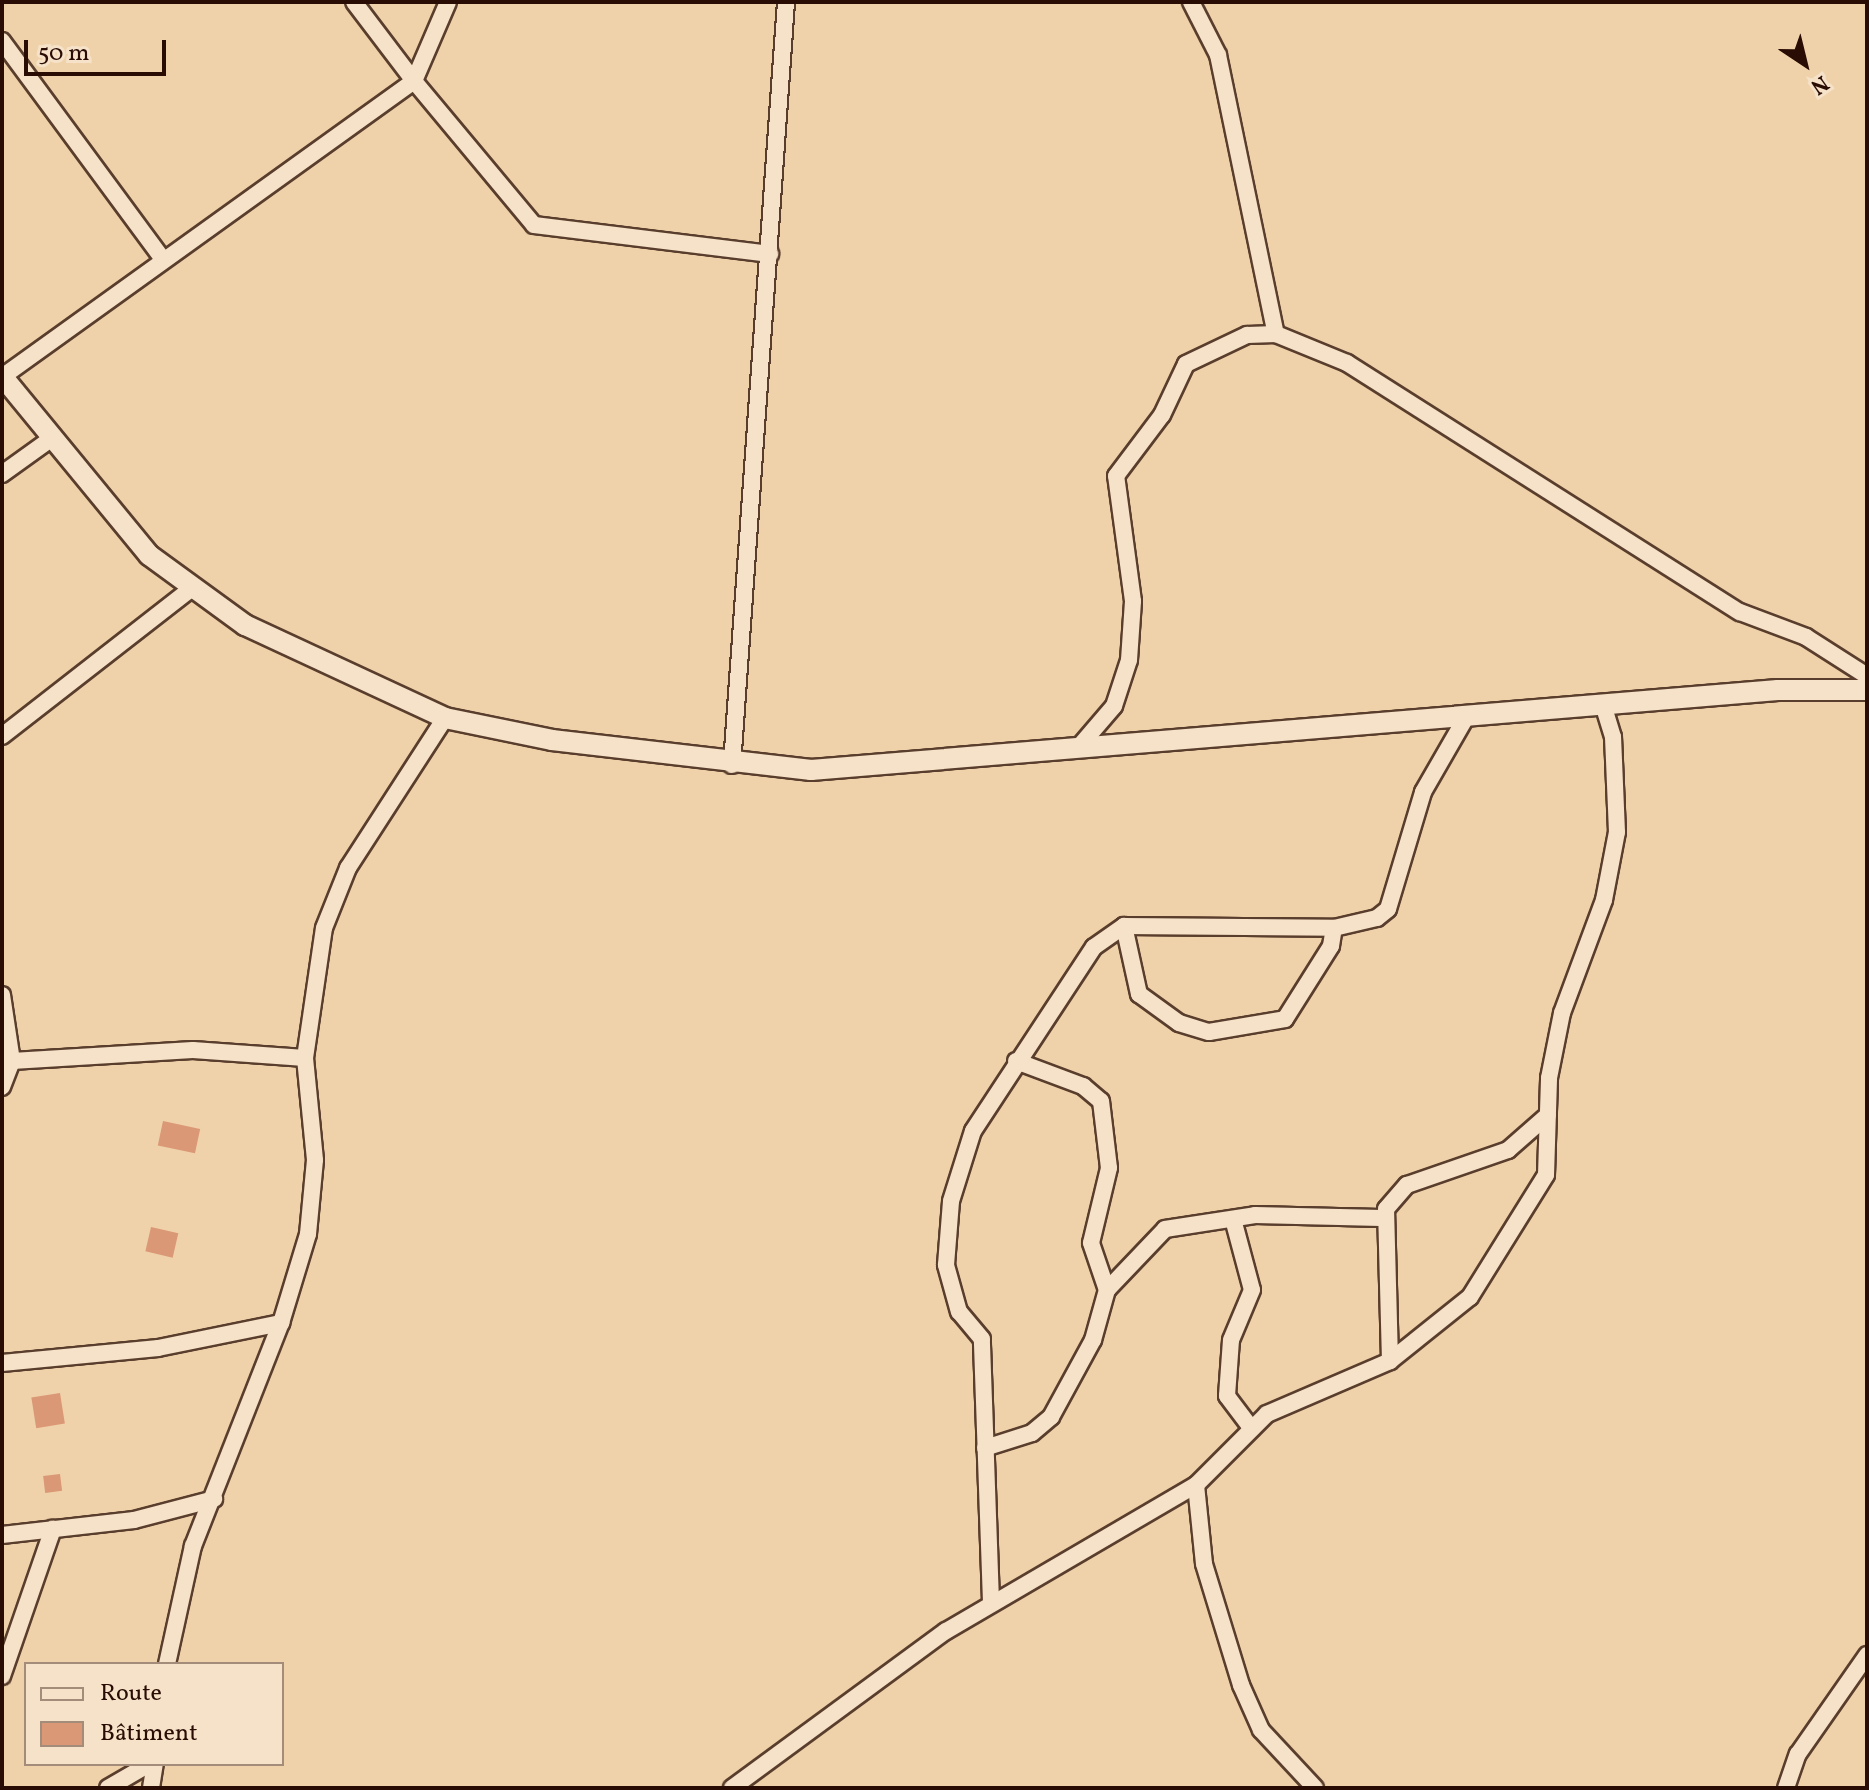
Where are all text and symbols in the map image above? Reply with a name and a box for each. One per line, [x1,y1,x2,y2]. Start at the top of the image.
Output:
scale bar [28,24,170,74]
north arrow [1765,24,1845,104]
text: 50 m [38,37,90,71]
text: N [1804,67,1834,101]
legend [24,1662,284,1766]
text: Route [100,1677,162,1711]
text: Bâtiment [100,1717,198,1751]

